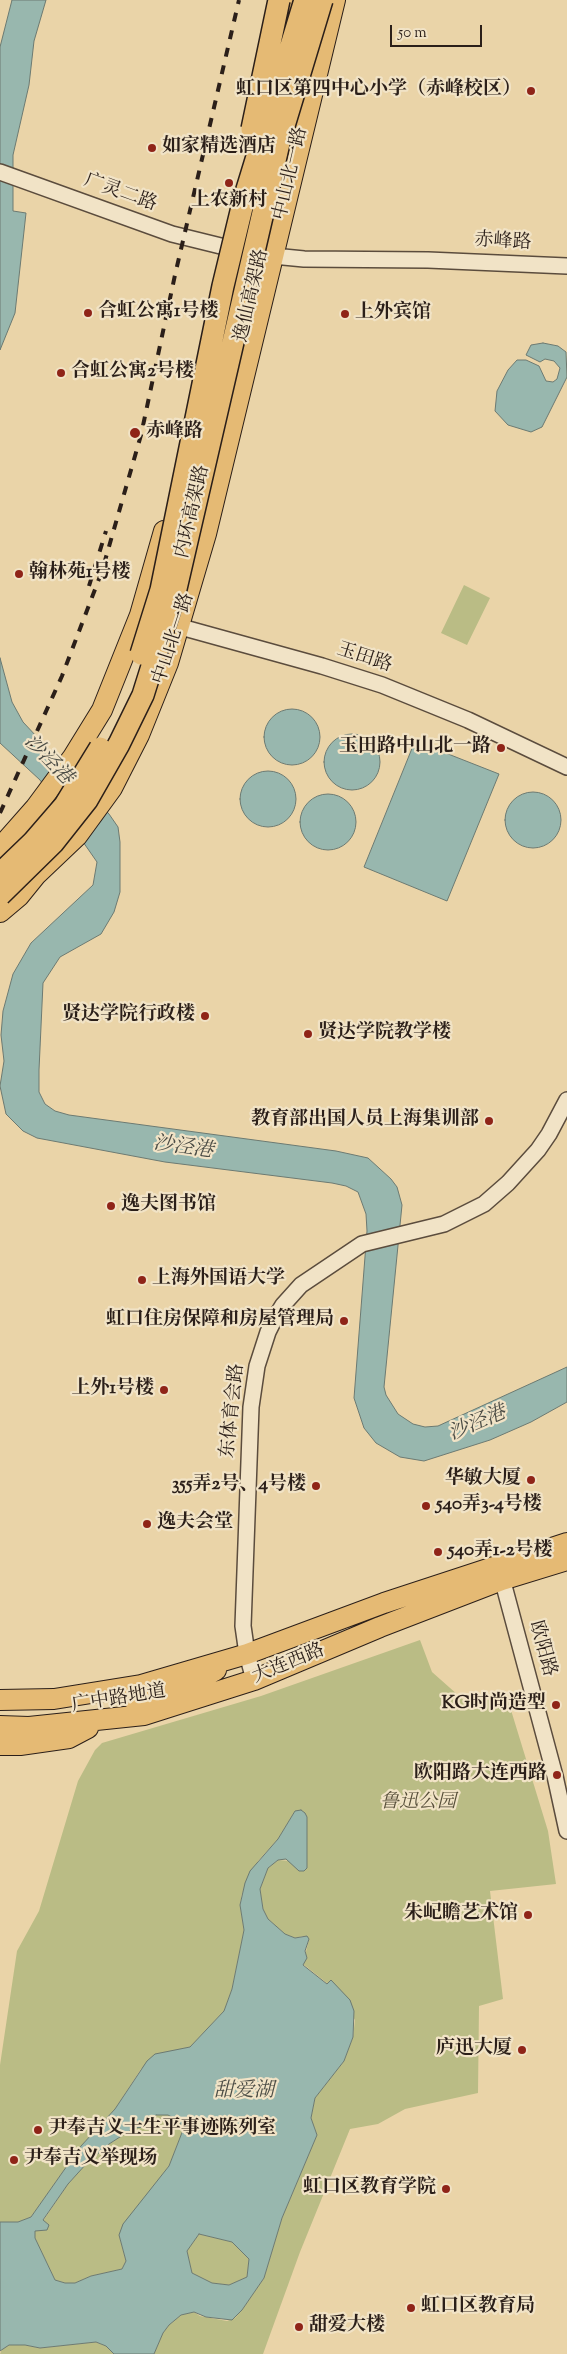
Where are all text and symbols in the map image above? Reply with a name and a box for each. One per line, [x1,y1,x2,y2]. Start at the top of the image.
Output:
scale bar [392,15,484,47]
text: 50 m [398,23,427,44]
place label: 虹口区第四中心小学（赤峰校区） [236,80,521,102]
marker: 虹口区第四中心小学（赤峰校区） [525,85,537,97]
street label: 中山北一路 [270,125,314,223]
place label: 如家精选酒店 [162,137,276,159]
marker: 如家精选酒店 [146,142,158,154]
street label: 广灵二路 [80,170,160,218]
marker: 上农新村 [223,177,235,189]
place label: 上农新村 [191,191,267,213]
street label: 赤峰路 [474,230,532,256]
street label: 逸仙高架路 [231,247,275,345]
place label: 合虹公寓1号楼 [98,302,218,324]
place label: 上外宾馆 [355,303,431,325]
marker: 合虹公寓1号楼 [82,307,94,319]
marker: 上外宾馆 [339,308,351,320]
place label: 合虹公寓2号楼 [71,362,194,384]
marker: 合虹公寓2号楼 [55,367,67,379]
place label: 赤峰路 [146,422,203,444]
marker: 赤峰路 [128,426,142,440]
street label: 内环高架路 [172,463,216,561]
place label: 翰林苑1号楼 [29,563,130,585]
marker: 翰林苑1号楼 [13,568,25,580]
street label: 中山北一路 [149,590,201,688]
street label: 玉田路 [333,639,395,679]
water label: 沙泾港 [18,731,76,791]
place label: 玉田路中山北一路 [339,737,491,759]
marker: 玉田路中山北一路 [495,742,507,754]
place label: 贤达学院行政楼 [62,1005,195,1027]
marker: 贤达学院行政楼 [199,1010,211,1022]
place label: 贤达学院教学楼 [318,1023,451,1045]
marker: 贤达学院教学楼 [302,1028,314,1040]
place label: 教育部出国人员上海集训部 [251,1110,479,1132]
marker: 教育部出国人员上海集训部 [483,1115,495,1127]
water label: 沙泾港 [152,1133,214,1165]
place label: 逸夫图书馆 [121,1195,216,1217]
marker: 逸夫图书馆 [105,1200,117,1212]
place label: 上海外国语大学 [152,1269,285,1291]
marker: 上海外国语大学 [136,1274,148,1286]
place label: 虹口住房保障和房屋管理局 [106,1310,334,1332]
marker: 虹口住房保障和房屋管理局 [338,1315,350,1327]
street label: 东体育会路 [218,1363,250,1459]
place label: 上外1号楼 [72,1379,154,1401]
marker: 上外1号楼 [158,1384,170,1396]
water label: 沙泾港 [446,1402,510,1448]
place label: 华敏大厦 [445,1469,521,1491]
marker: 华敏大厦 [525,1474,537,1486]
place label: 355弄2号、4号楼 [172,1475,306,1497]
marker: 355弄2号、4号楼 [310,1480,322,1492]
place label: 540弄3-4号楼 [436,1495,542,1517]
marker: 540弄3-4号楼 [420,1500,432,1512]
place label: 逸夫会堂 [157,1513,233,1535]
marker: 逸夫会堂 [141,1518,153,1530]
place label: 540弄1-2号楼 [448,1541,553,1563]
marker: 540弄1-2号楼 [432,1546,444,1558]
street label: 欧阳路 [523,1619,559,1679]
street label: 大连西路 [249,1640,329,1690]
street label: 广中路地道 [70,1681,168,1719]
place label: KG时尚造型 [442,1694,546,1716]
marker: KG时尚造型 [550,1699,562,1711]
place label: 欧阳路大连西路 [414,1764,547,1786]
marker: 欧阳路大连西路 [551,1769,563,1781]
park label: 鲁迅公园 [380,1793,456,1815]
place label: 朱屺瞻艺术馆 [404,1904,518,1926]
marker: 朱屺瞻艺术馆 [522,1909,534,1921]
place label: 庐迅大厦 [436,2039,512,2061]
marker: 庐迅大厦 [516,2044,528,2056]
water label: 甜爱湖 [214,2081,274,2105]
place label: 尹奉吉义士生平事迹陈列室 [48,2119,276,2141]
marker: 尹奉吉义士生平事迹陈列室 [32,2124,44,2136]
place label: 尹奉吉义举现场 [24,2149,157,2171]
marker: 尹奉吉义举现场 [8,2154,20,2166]
place label: 虹口区教育学院 [303,2178,436,2200]
marker: 虹口区教育学院 [440,2183,452,2195]
place label: 虹口区教育局 [421,2297,535,2319]
marker: 虹口区教育局 [405,2302,417,2314]
place label: 甜爱大楼 [309,2316,385,2338]
marker: 甜爱大楼 [293,2321,305,2333]

